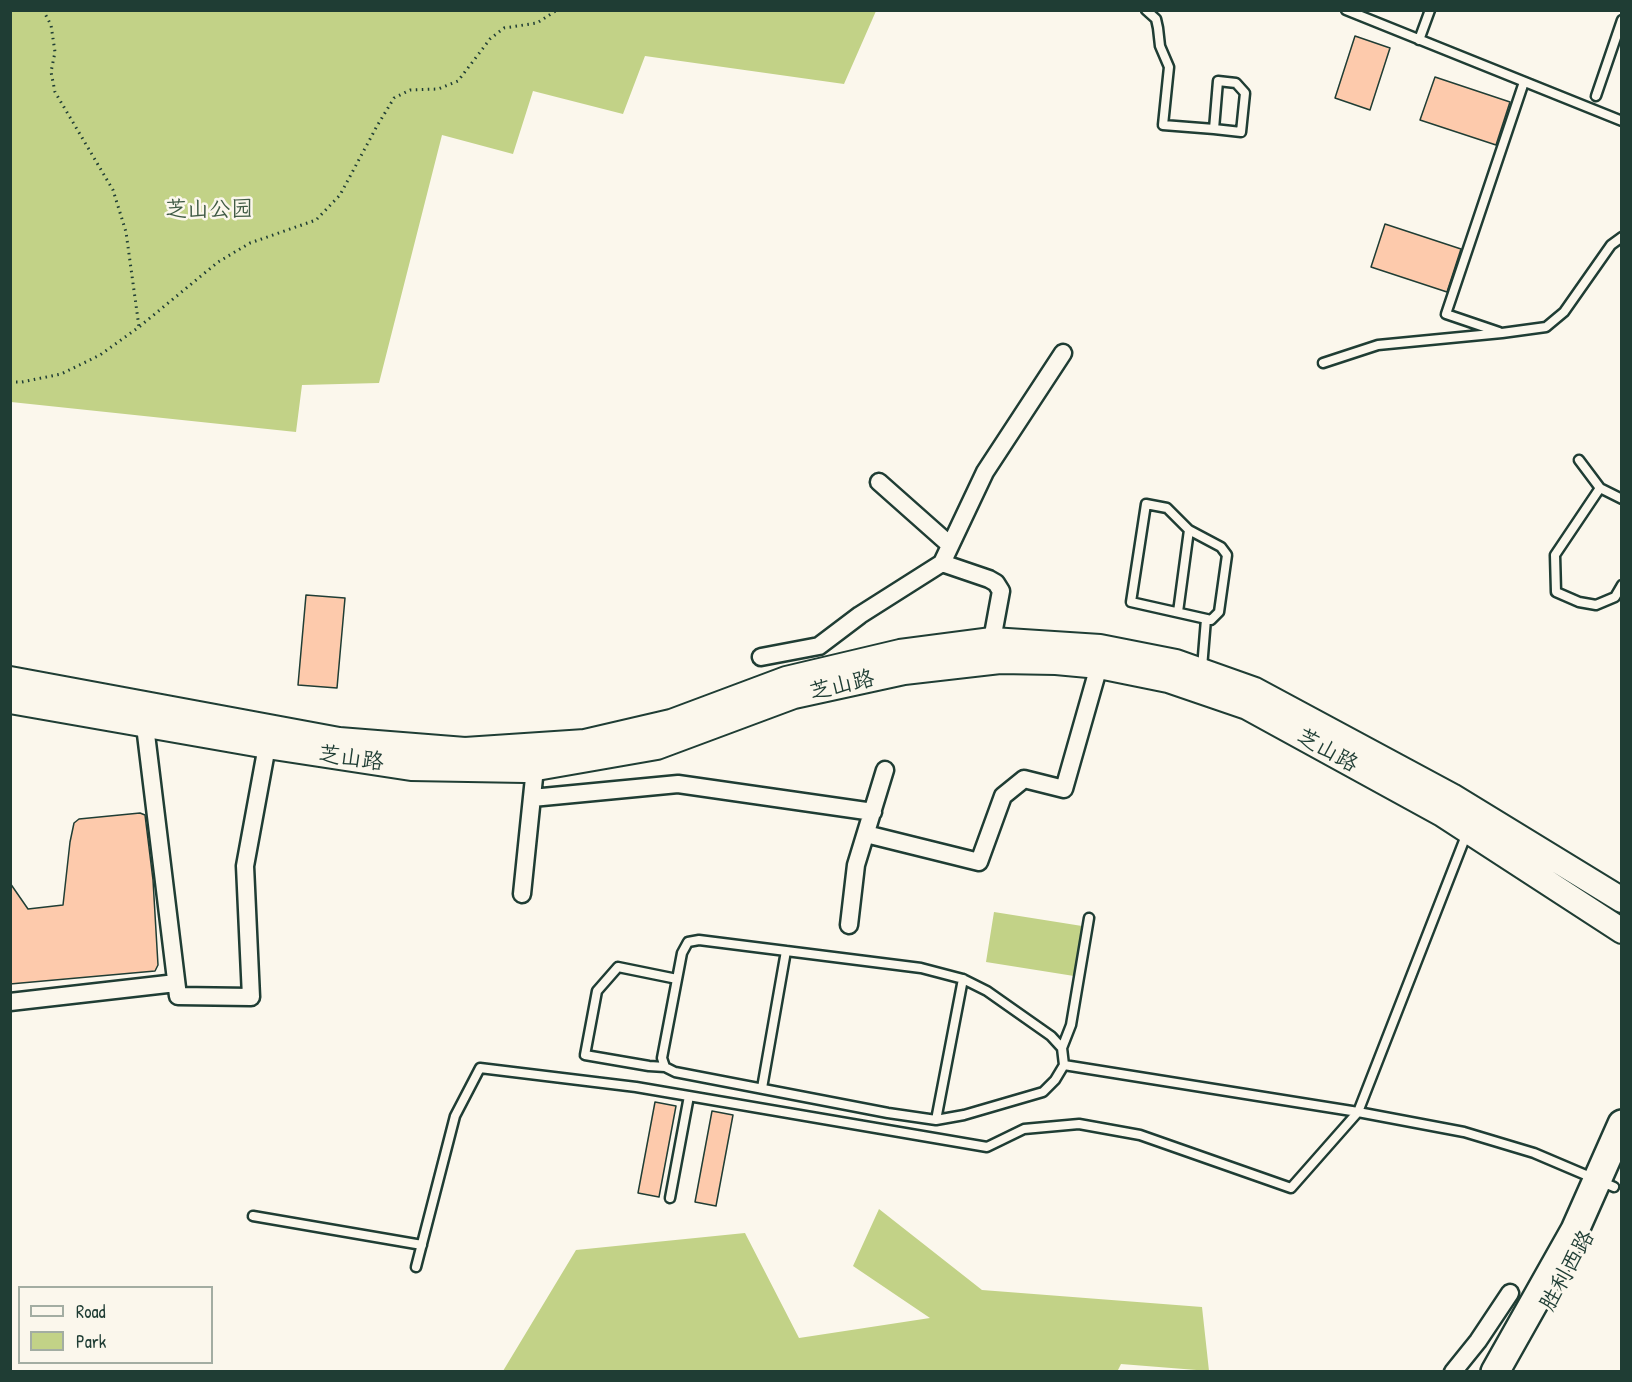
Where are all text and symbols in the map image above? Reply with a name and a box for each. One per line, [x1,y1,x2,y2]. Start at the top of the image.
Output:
park label: 芝山公园 [165,197,253,223]
street label: 芝山路 [807,666,877,706]
street label: 芝山路 [1292,723,1362,779]
street label: 芝山路 [316,741,386,777]
street label: 胜利西路 [1535,1226,1601,1316]
legend [18,1286,213,1364]
text: Road [76,1299,106,1324]
text: Park [76,1329,106,1354]

